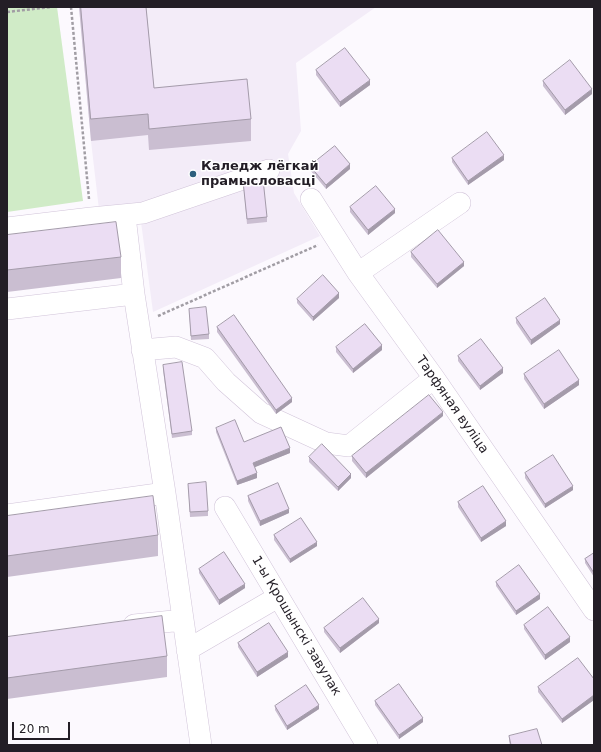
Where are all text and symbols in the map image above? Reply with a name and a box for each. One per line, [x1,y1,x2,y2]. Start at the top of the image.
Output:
place label: Каледж лёгкай прамысловасці [201,159,319,190]
marker: Каледж лёгкай прамысловасці [188,169,198,179]
street label: Тарфяная вуліца [412,353,492,457]
street label: 1-ы Крошынскі завулак [248,553,344,699]
scale bar [14,714,72,740]
text: 20 m [19,722,50,736]

